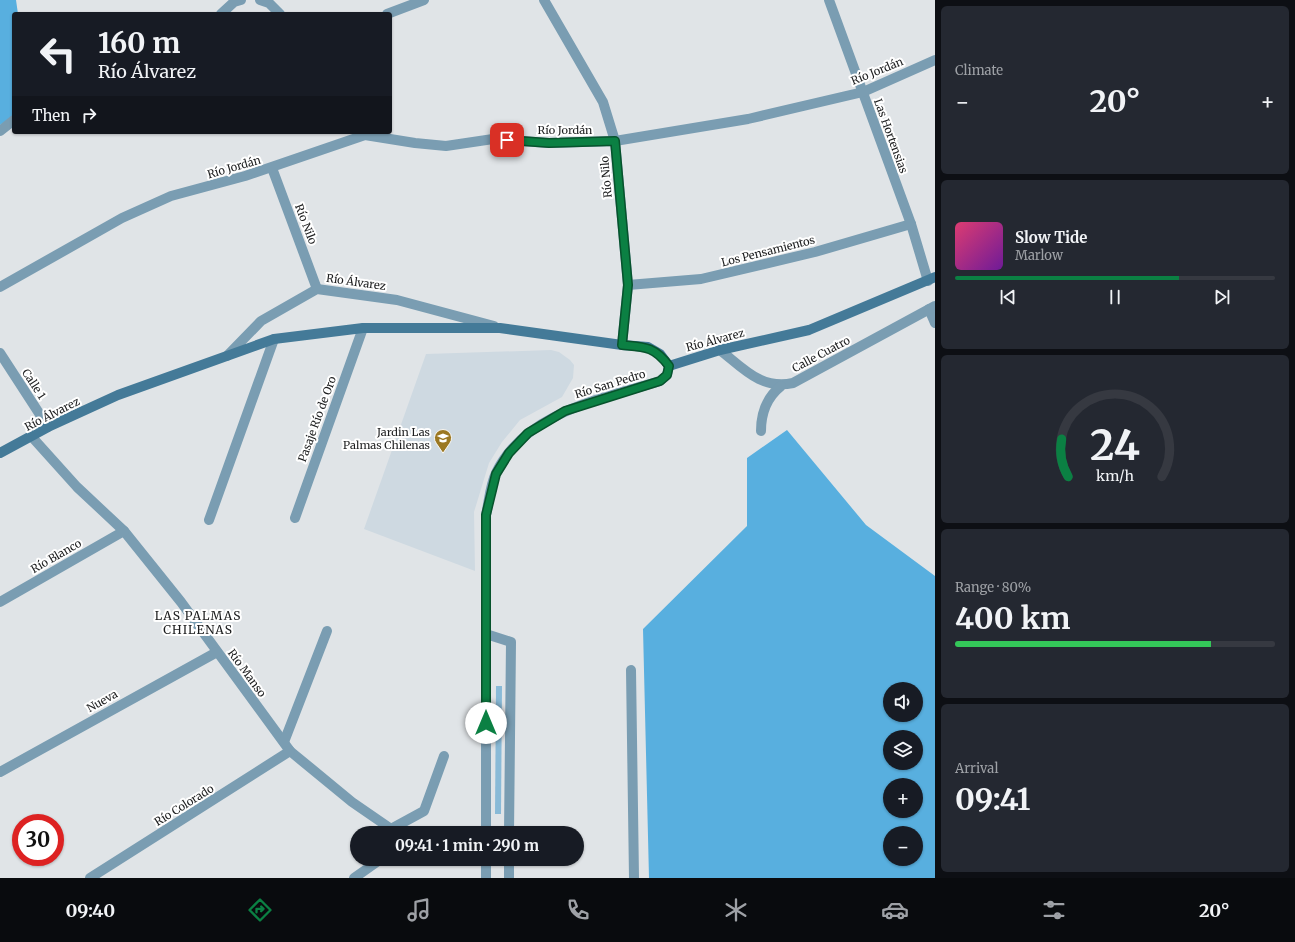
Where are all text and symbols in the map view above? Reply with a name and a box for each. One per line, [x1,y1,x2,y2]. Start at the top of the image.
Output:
text: 160 m [98,25,180,61]
icon: left [32,28,84,80]
street label: Río Jordán [849,54,906,88]
text: Río Álvarez [98,60,196,83]
text: Climate [955,62,1003,79]
text: 20° [1090,82,1140,120]
text: − [955,88,970,116]
text: + [1260,88,1275,116]
street label: Las Hortensias [871,97,911,175]
icon: right [78,104,100,126]
text: Then [32,106,70,125]
pin [490,123,524,157]
street label: Río Jordán [538,123,593,137]
icon: arrive [496,129,518,151]
street label: Río Jordán [206,153,263,181]
street label: Río Nilo [597,155,615,198]
street label: Río Nilo [292,202,320,247]
text: Slow Tide [1015,228,1087,247]
street label: Los Pensamientos [720,233,816,269]
text: Marlow [1015,247,1063,264]
street label: Río Álvarez [325,271,387,293]
icon: previous [997,286,1019,308]
icon: pause [1104,286,1126,308]
icon: next [1211,286,1233,308]
street label: Río Álvarez [684,325,746,355]
street label: Calle Cuatro [790,333,853,375]
street label: Calle 1 [19,366,49,402]
street label: Río San Pedro [573,366,648,401]
street label: Pasaje Río de Oro [295,374,339,464]
street label: Río Álvarez [22,394,82,434]
text: 24 [1090,419,1140,471]
place label: Jardin Las Palmas Chilenas [343,425,430,452]
school or university icon: Jardin Las Palmas Chilenas [433,428,453,453]
text: km/h [1096,467,1134,485]
street label: Río Blanco [28,536,84,576]
text: Range · 80% [955,579,1031,596]
text: 400 km [955,599,1070,637]
district label: LAS PALMAS CHILENAS [155,608,241,637]
street label: Río Manso [225,646,269,700]
map controls [883,682,923,866]
button: sound [883,682,923,722]
street label: Nueva [84,687,120,715]
position arrow [465,702,507,744]
button: layers [883,730,923,770]
text: Arrival [955,760,998,777]
button: + [883,778,923,818]
text: 09:41 [955,780,1030,818]
street label: Río Colorado [152,781,217,829]
speed limit sign: 30 [12,814,64,866]
button: − [883,826,923,866]
text: 09:41 · 1 min · 290 m [395,836,539,855]
icon: directions [246,896,274,924]
icon: music [405,896,433,924]
icon: phone [564,896,592,924]
icon: climate [722,896,750,924]
icon: car [881,896,909,924]
icon: filters [1040,896,1068,924]
text: 09:40 [65,899,115,922]
text: 20° [1199,899,1229,922]

